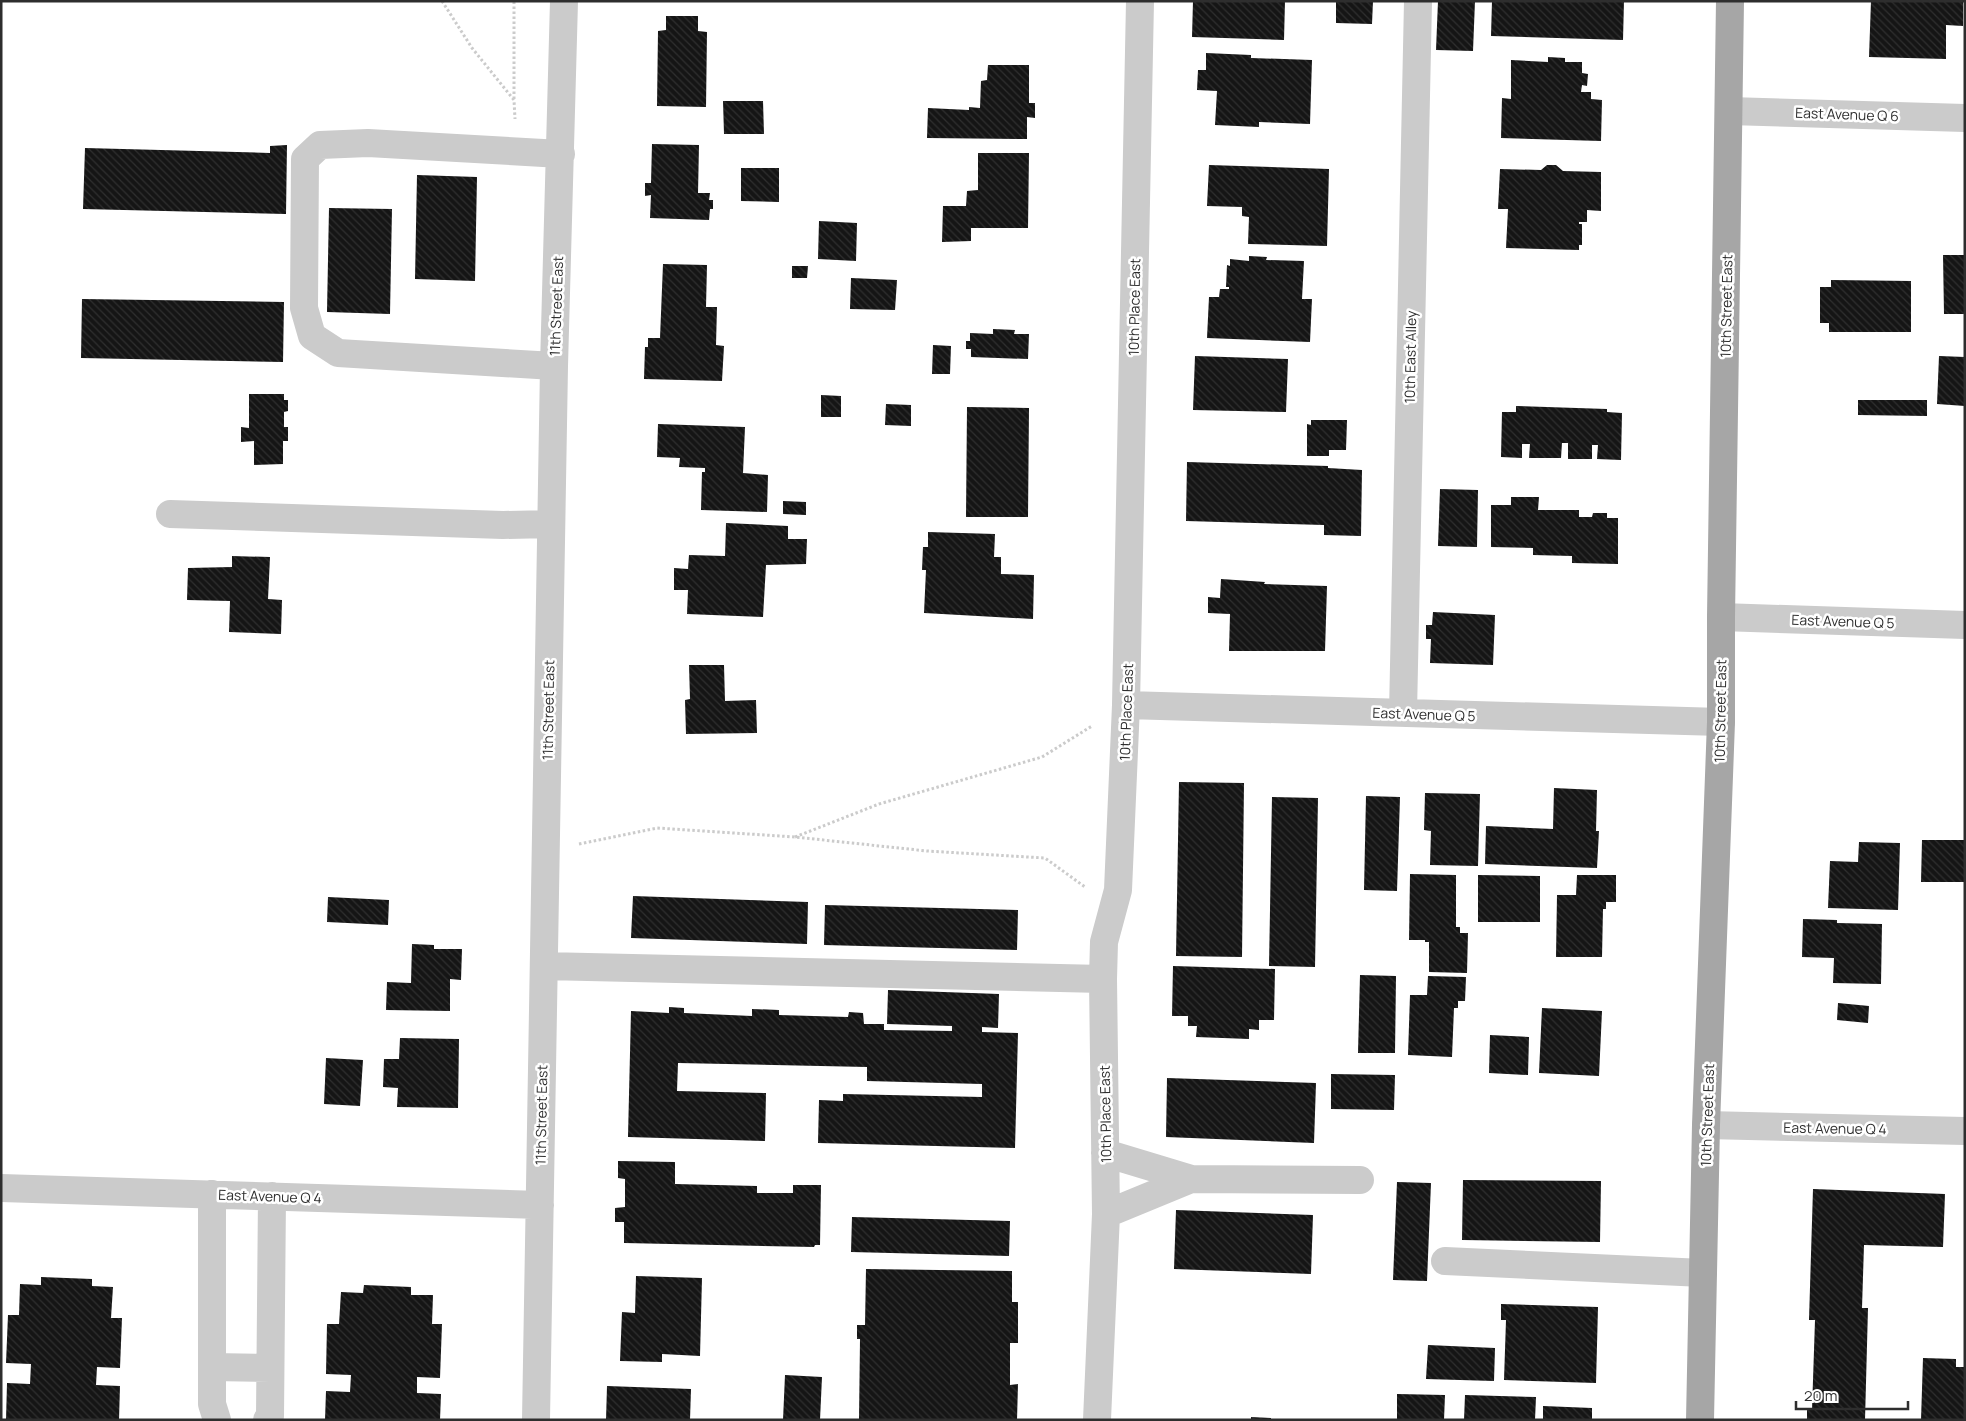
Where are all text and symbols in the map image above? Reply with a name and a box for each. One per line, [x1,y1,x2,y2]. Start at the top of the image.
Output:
street label: East Avenue Q 6 [1795,103,1899,125]
street label: 10th Street East [1716,254,1736,358]
street label: 11th Street East [545,255,567,356]
street label: 10th Place East [1124,258,1144,356]
street label: 10th East Alley [1400,310,1420,404]
street label: East Avenue Q 5 [1791,610,1895,632]
street label: 11th Street East [538,659,558,760]
street label: 10th Street East [1710,659,1730,763]
street label: 10th Place East [1115,663,1137,761]
street label: East Avenue Q 5 [1372,703,1476,725]
street label: 10th Street East [1696,1063,1718,1167]
street label: 11th Street East [531,1064,551,1165]
street label: 10th Place East [1095,1065,1115,1163]
street label: East Avenue Q 4 [1783,1118,1887,1138]
street label: East Avenue Q 4 [218,1185,322,1207]
scale bar [1796,1378,1908,1410]
text: 20 m [1804,1385,1837,1406]

